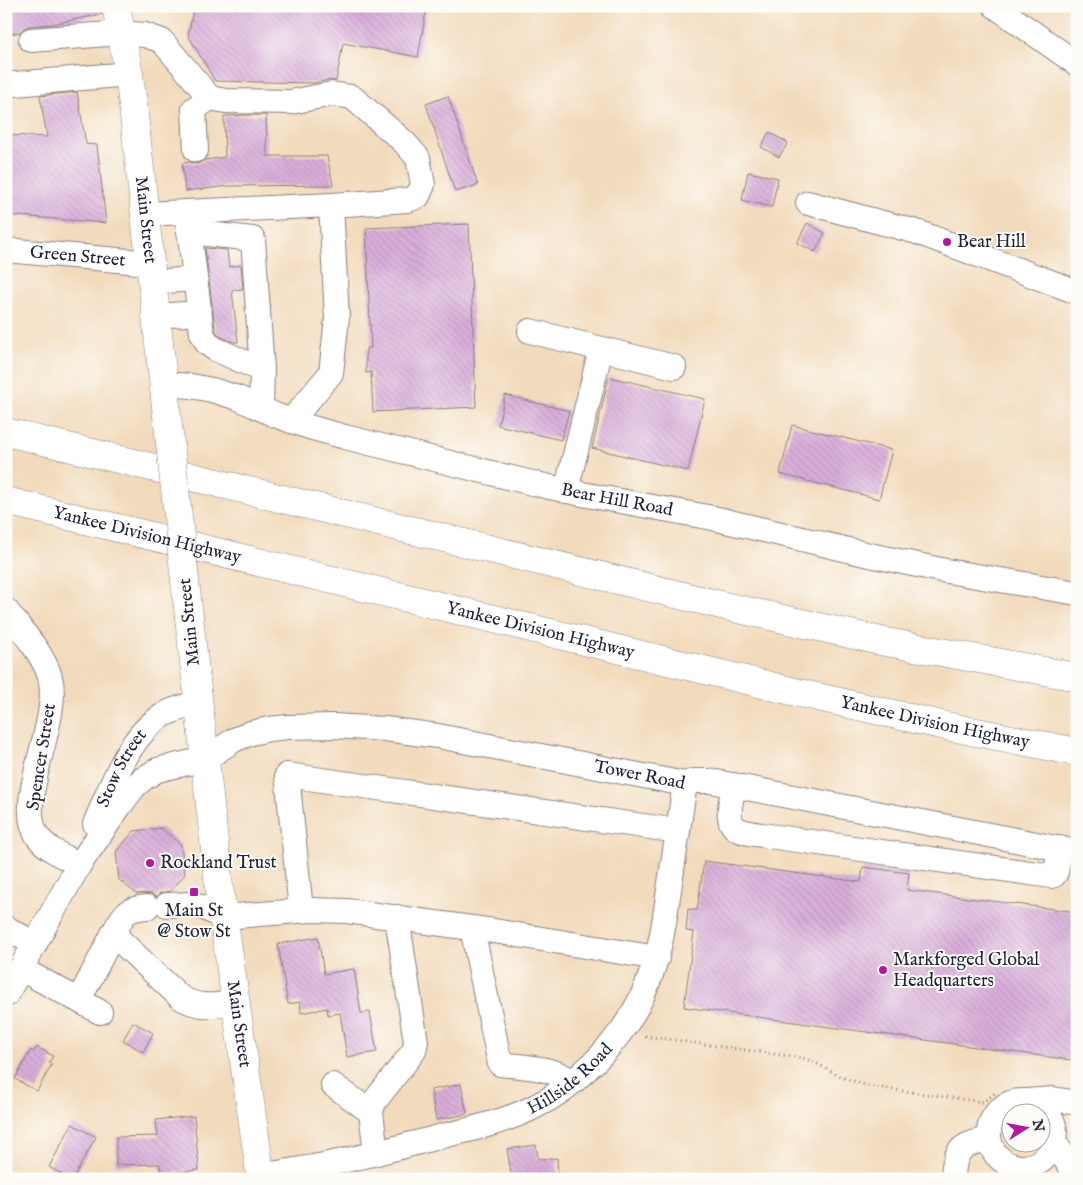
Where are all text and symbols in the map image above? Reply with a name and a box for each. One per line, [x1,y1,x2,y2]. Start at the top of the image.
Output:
street label: Main Street [129,175,162,265]
place label: Bear Hill [957,231,1026,254]
marker: Bear Hill [941,236,953,248]
street label: Green Street [29,241,126,272]
street label: Bear Hill Road [559,478,675,522]
street label: Yankee Division Highway [50,501,244,569]
street label: Main Street [174,577,206,667]
street label: Yankee Division Highway [444,597,637,664]
street label: Yankee Division Highway [838,691,1032,754]
street label: Spencer Street [22,702,62,812]
street label: Stow Street [92,724,152,811]
street label: Tower Road [592,755,687,795]
place label: Rockland Trust [160,852,277,875]
marker: Rockland Trust [144,857,156,869]
marker: Main St @ Stow St [188,886,200,898]
place label: Main St @ Stow St [157,900,231,944]
place label: Markforged Global Headquarters [893,949,1039,993]
marker: Markforged Global Headquarters [877,964,889,976]
street label: Main Street [221,979,256,1069]
street label: Hillside Road [523,1038,618,1120]
north arrow [1000,1102,1050,1152]
text: N [1028,1117,1048,1133]

